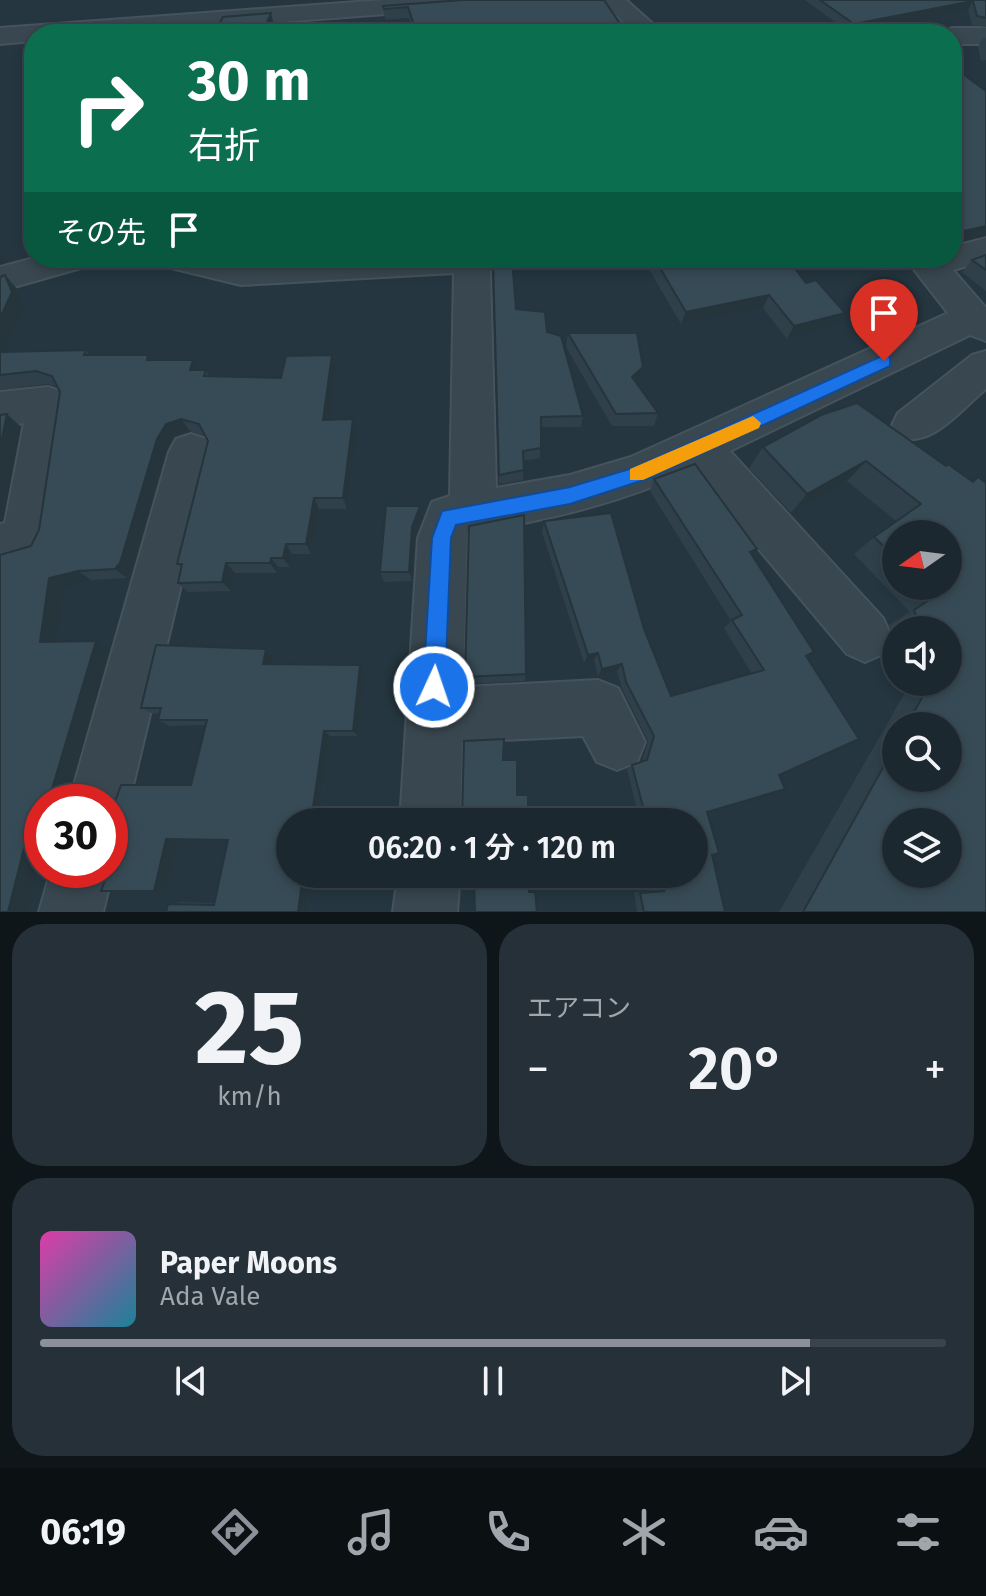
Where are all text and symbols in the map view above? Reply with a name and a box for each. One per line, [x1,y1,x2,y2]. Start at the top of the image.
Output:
text: 30 m [188,48,310,115]
icon: right [56,56,160,160]
text: 右折 [188,124,260,168]
icon: arrive [162,208,206,252]
text: その先 [56,215,146,251]
pin [850,279,918,361]
icon: arrive [862,291,906,335]
north arrow [882,520,962,600]
map controls [882,520,962,888]
button: sound [882,616,962,696]
position arrow [392,645,476,729]
button: search [882,712,962,792]
speed limit sign: 30 [24,784,128,888]
button: layers [882,808,962,888]
text: 06:20 · 1 分 · 120 m [368,830,616,866]
text: 25 [195,966,304,1091]
text: エアコン [527,993,631,1024]
text: 20° [688,1033,785,1105]
text: − [527,1043,549,1096]
text: + [924,1043,946,1096]
text: km/h [217,1081,282,1112]
text: Paper Moons [160,1245,337,1281]
text: Ada Vale [160,1281,260,1312]
icon: previous [169,1359,213,1403]
icon: pause [471,1359,515,1403]
icon: next [773,1359,817,1403]
icon: directions [207,1504,263,1560]
icon: music [343,1504,399,1560]
icon: phone [480,1504,536,1560]
icon: climate [616,1504,672,1560]
icon: car [753,1504,809,1560]
icon: filters [890,1504,946,1560]
text: 06:19 [40,1510,126,1554]

